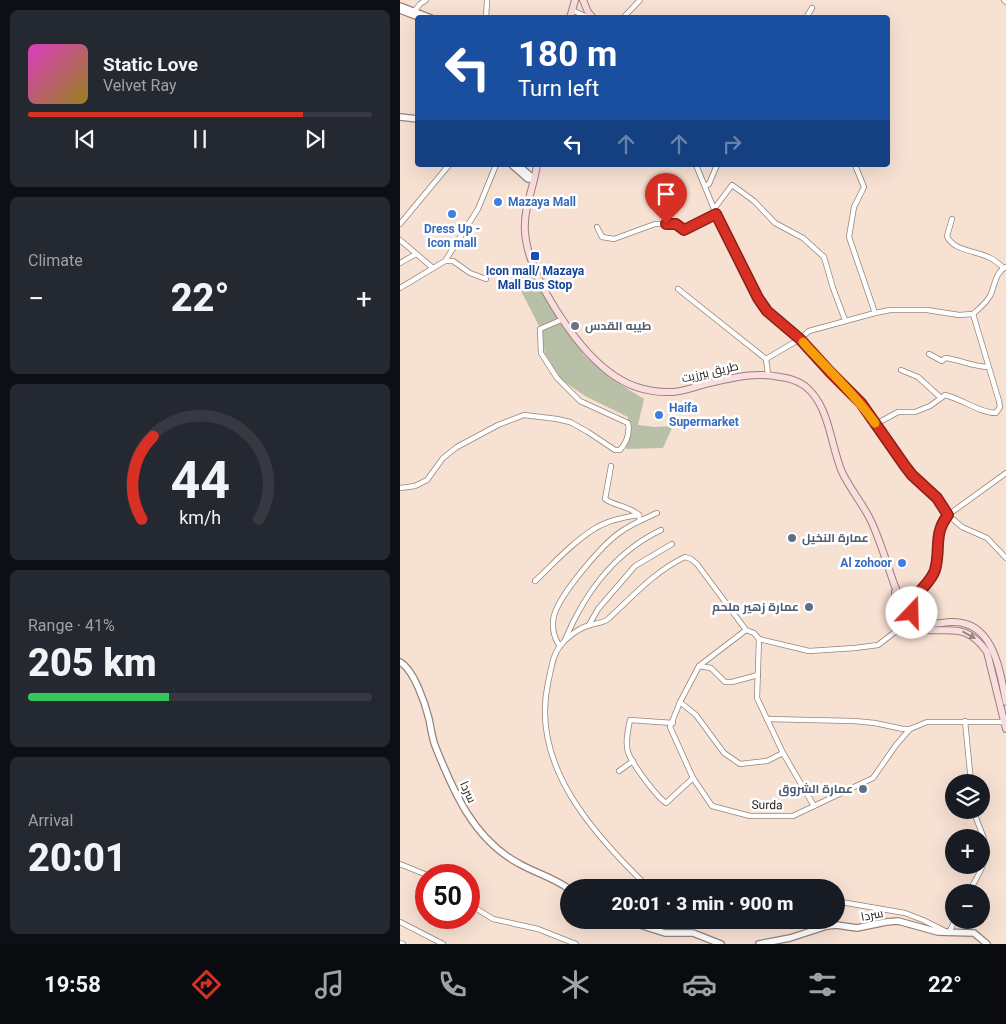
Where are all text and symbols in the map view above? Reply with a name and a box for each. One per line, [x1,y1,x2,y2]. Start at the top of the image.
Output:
text: 180 m [518,34,617,75]
icon: left [435,35,500,100]
text: Static Love [103,53,198,76]
text: Velvet Ray [103,76,177,95]
text: Turn left [518,76,599,101]
icon: previous [71,125,99,153]
icon: pause [186,125,214,153]
icon: next [301,125,329,153]
icon: left [559,130,587,158]
icon: ahead [612,130,640,158]
icon: ahead [665,130,693,158]
icon: right [718,130,746,158]
pin [645,173,687,224]
icon: arrive [652,180,680,208]
place label: Mazaya Mall [508,195,576,209]
marker: Mazaya Mall [492,196,504,208]
marker: Dress Up - Icon mall [446,208,458,220]
place label: Dress Up - Icon mall [424,222,480,250]
marker: Icon mall/ Mazaya Mall Bus Stop [529,250,541,262]
text: Climate [28,251,83,270]
place label: Icon mall/ Mazaya Mall Bus Stop [486,264,585,292]
text: 22° [171,276,229,320]
text: − [28,282,44,315]
text: + [356,282,372,315]
place label: طيبه القدس [585,319,652,334]
marker: طيبه القدس [569,320,581,332]
street label: طريق بيرزيت [680,359,740,385]
place label: Haifa Supermarket [669,401,739,429]
marker: Haifa Supermarket [653,409,665,421]
text: 44 [170,450,230,511]
text: km/h [179,507,221,528]
place label: عمارة النخيل [802,531,869,546]
marker: عمارة النخيل [786,532,798,544]
place label: Al zohoor [840,556,893,570]
marker: Al zohoor [896,557,908,569]
position arrow [885,586,937,638]
place label: عمارة زهير ملحم [712,600,799,615]
marker: عمارة زهير ملحم [803,601,815,613]
text: Range · 41% [28,616,115,635]
one-way arrow [961,631,976,639]
text: 205 km [28,641,157,685]
map controls [945,774,990,929]
button: layers [945,774,990,819]
street label: سردا [457,779,479,805]
place label: عمارة الشروق [779,782,853,797]
marker: عمارة الشروق [857,783,869,795]
street label: Surda [751,798,783,812]
text: Arrival [28,811,73,830]
button: + [945,829,990,874]
text: 20:01 [28,836,127,880]
speed limit sign: 50 [415,864,480,929]
button: − [945,884,990,929]
text: 20:01 · 3 min · 900 m [611,892,794,915]
street label: سردا [860,906,884,924]
icon: directions [189,967,224,1002]
icon: music [312,967,347,1002]
icon: phone [435,967,470,1002]
icon: climate [558,967,593,1002]
icon: car [682,967,717,1002]
icon: filters [805,967,840,1002]
text: 19:58 [44,972,101,997]
text: 22° [928,972,962,997]

